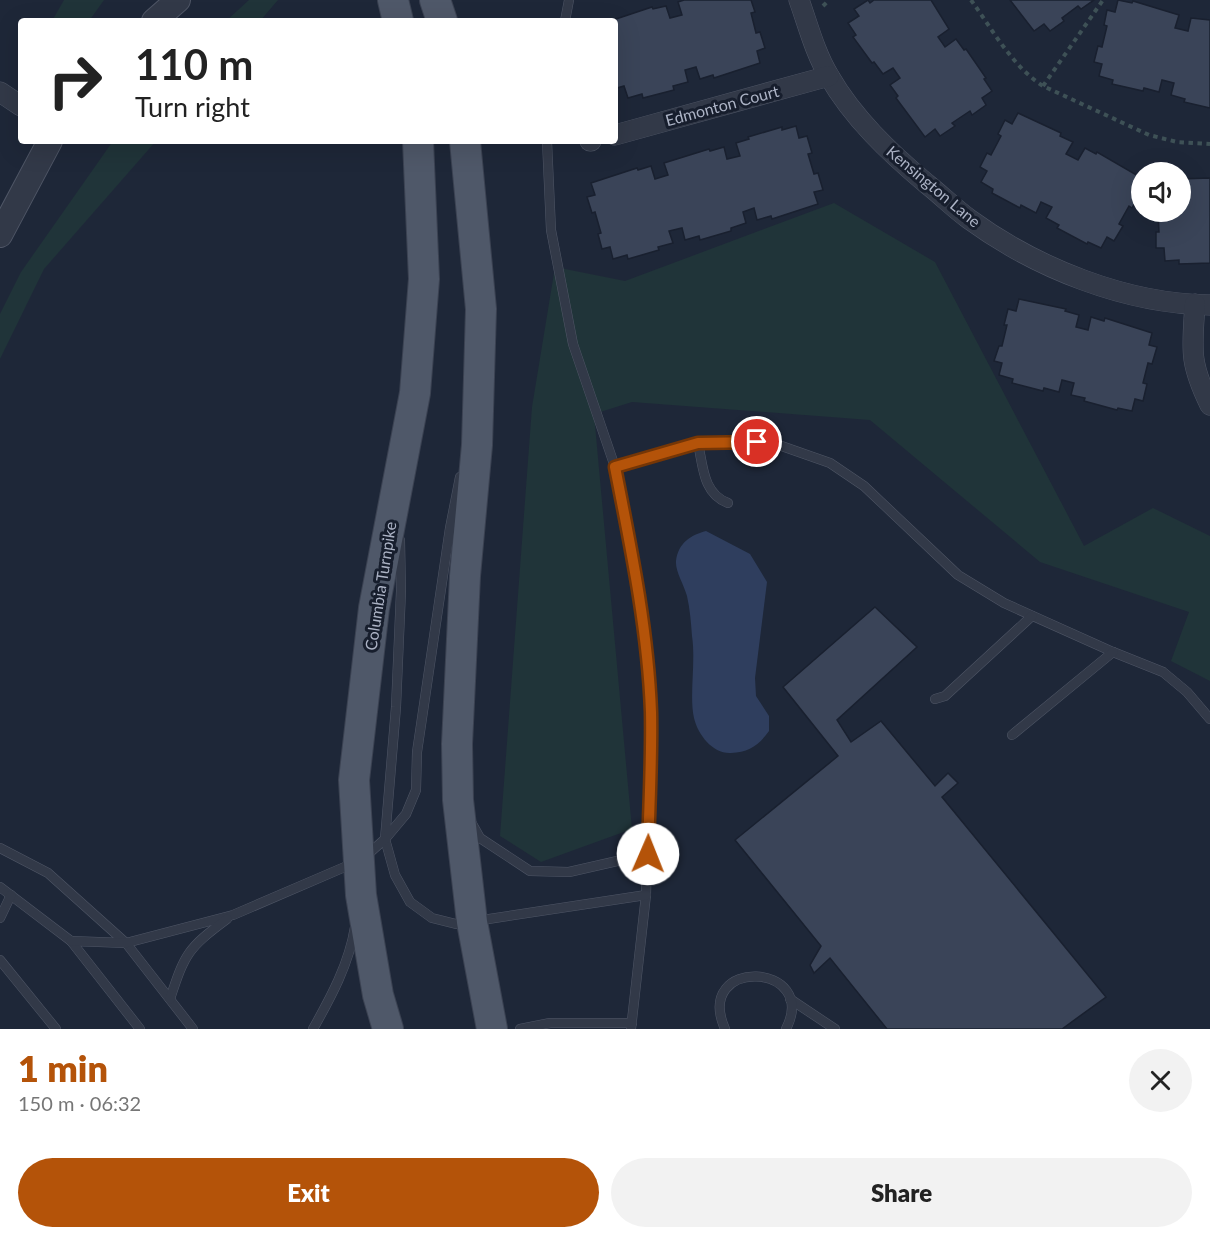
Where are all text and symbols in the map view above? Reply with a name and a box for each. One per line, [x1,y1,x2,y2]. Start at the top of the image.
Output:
text: 110 m [135,39,253,89]
icon: right [36,42,114,120]
street label: Edmonton Court [663,81,781,129]
text: Turn right [135,90,250,123]
street label: Kensington Lane [883,141,985,231]
map controls [1131,162,1191,222]
button: sound [1131,162,1191,222]
pin [731,416,782,467]
icon: arrive [740,425,773,458]
street label: Columbia Turnpike [360,520,400,652]
position arrow [616,822,680,886]
text: 1 min [18,1046,108,1090]
button: close [1129,1049,1192,1112]
text: 150 m · 06:32 [18,1091,141,1115]
button: Exit [18,1158,599,1227]
button: Share [611,1158,1192,1227]

